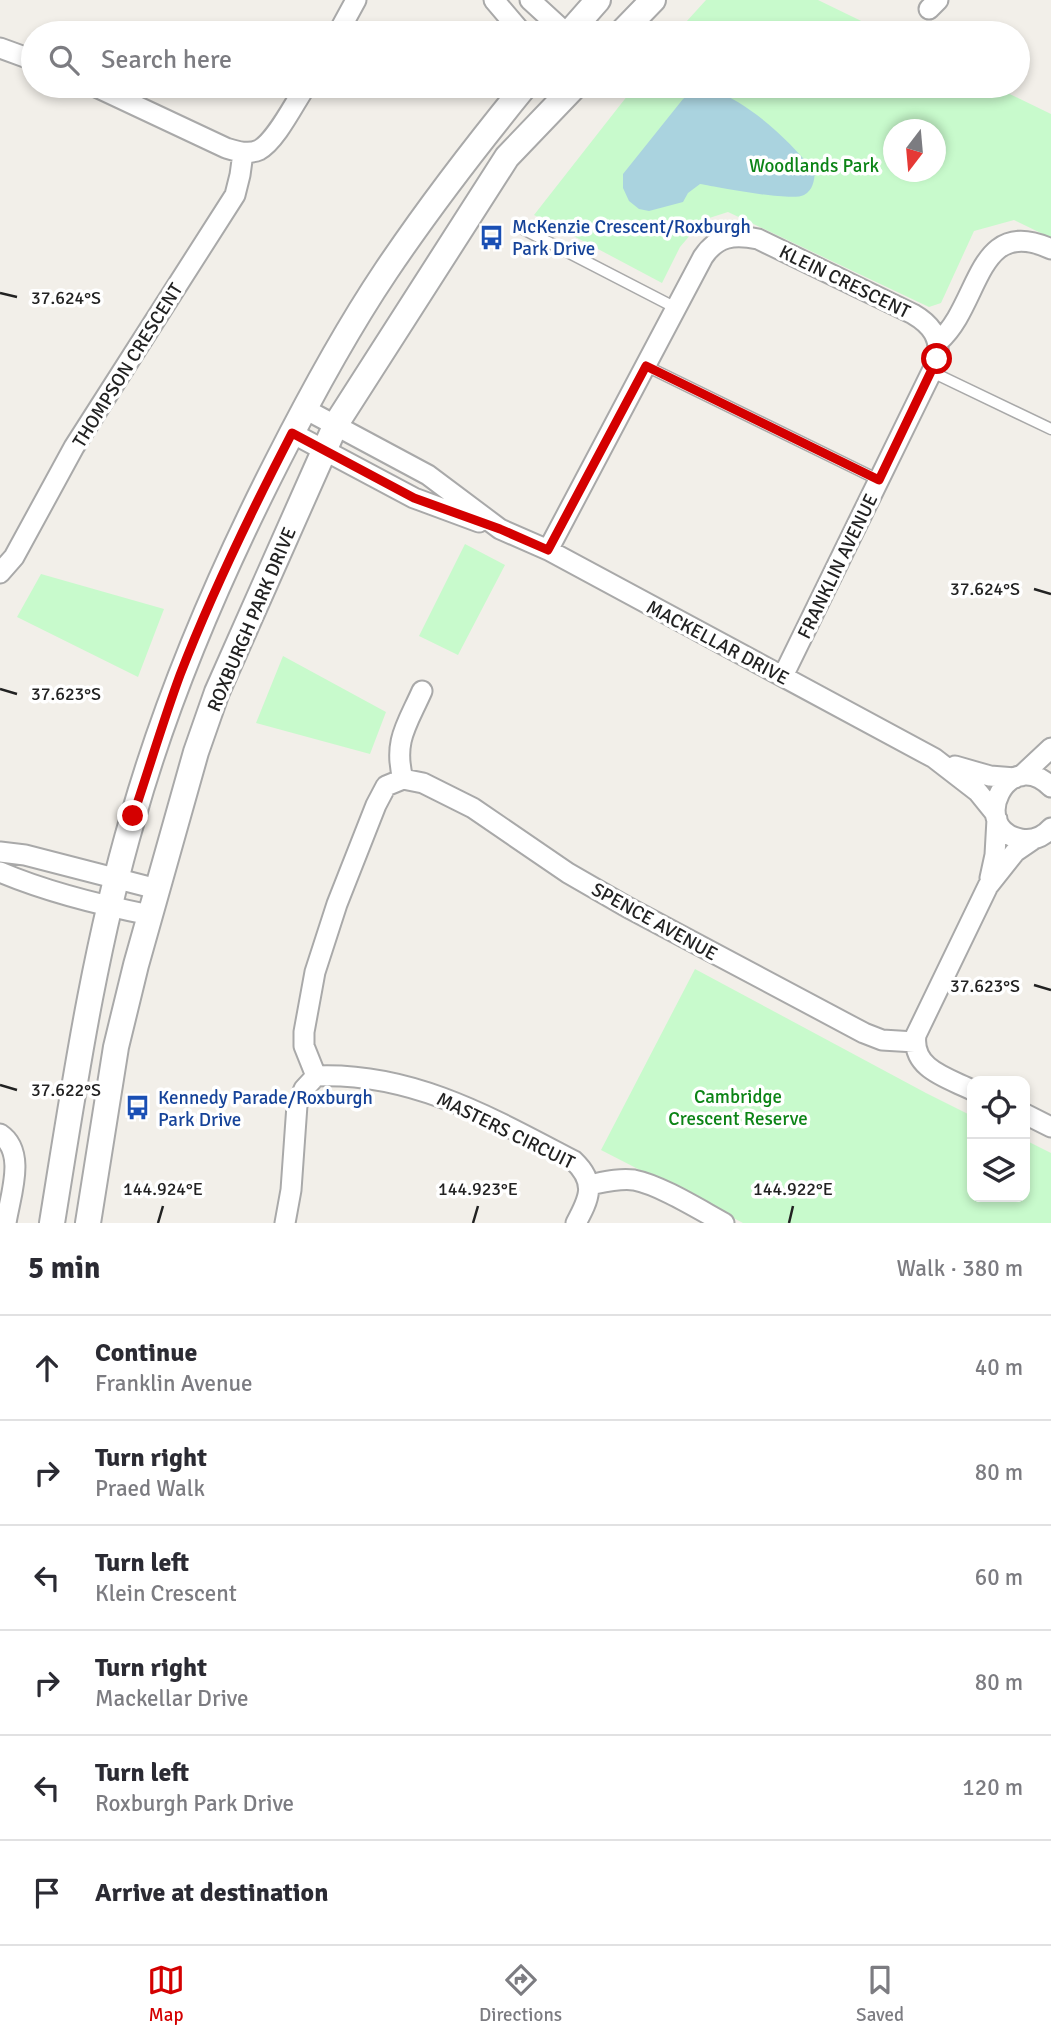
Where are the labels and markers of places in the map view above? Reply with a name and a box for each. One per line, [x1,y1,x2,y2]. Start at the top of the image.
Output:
place label: McKenzie Crescent/Roxburgh Park Drive [512,215,751,261]
bus stop icon: McKenzie Crescent/Roxburgh Park Drive [478,223,506,251]
place label: Kennedy Parade/Roxburgh Park Drive [158,1086,373,1132]
bus stop icon: Kennedy Parade/Roxburgh Park Drive [124,1094,152,1122]

